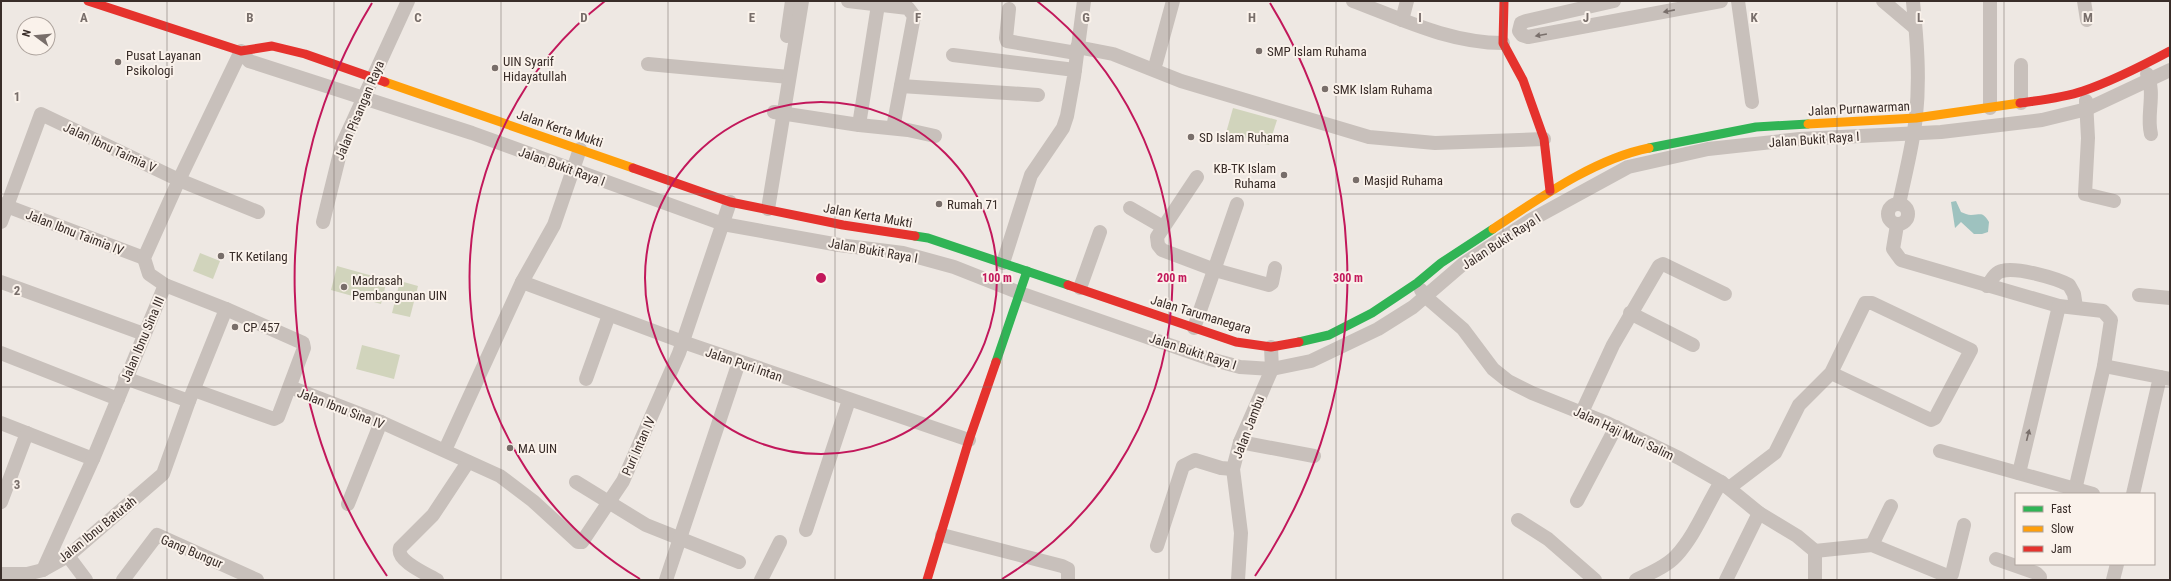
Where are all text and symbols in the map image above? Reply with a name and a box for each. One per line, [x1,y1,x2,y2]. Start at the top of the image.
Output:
one-way arrow [1663,8,1675,14]
text: A [80,10,88,25]
text: B [246,10,254,25]
text: C [414,10,422,25]
text: D [580,10,588,25]
text: E [749,10,756,25]
text: F [915,10,921,25]
text: G [1082,10,1090,25]
text: H [1248,10,1256,25]
text: I [1418,10,1422,25]
text: J [1583,10,1589,25]
text: K [1750,10,1758,25]
text: L [1917,10,1923,25]
text: M [2083,10,2093,25]
north arrow [16,16,56,56]
text: N [20,28,34,38]
one-way arrow [1535,32,1547,38]
place label: SMP Islam Ruhama [1267,44,1367,59]
marker: SMP Islam Ruhama [1254,46,1264,56]
place label: Pusat Layanan Psikologi [126,48,201,78]
place label: UIN Syarif Hidayatullah [503,54,567,84]
marker: Pusat Layanan Psikologi [113,57,123,67]
street label: Jalan Pisangan Raya [332,58,387,162]
marker: UIN Syarif Hidayatullah [490,63,500,73]
place label: SMK Islam Ruhama [1333,82,1433,97]
marker: SMK Islam Ruhama [1320,84,1330,94]
text: 1 [14,89,20,104]
street label: Jalan Purnawarman [1808,98,1910,119]
street label: Jalan Kerta Mukti [515,107,605,150]
street label: Jalan Ibnu Taimia V [61,119,159,176]
street label: Jalan Bukit Raya I [1768,129,1860,150]
place label: SD Islam Ruhama [1199,130,1289,145]
marker: SD Islam Ruhama [1186,132,1196,142]
street label: Jalan Bukit Raya I [517,144,607,189]
place label: KB-TK Islam Ruhama [1214,161,1276,191]
marker: KB-TK Islam Ruhama [1279,170,1289,180]
place label: Masjid Ruhama [1364,173,1443,188]
marker: Masjid Ruhama [1351,175,1361,185]
place label: Rumah 71 [947,197,998,212]
marker: Rumah 71 [934,199,944,209]
street label: Jalan Kerta Mukti [822,200,914,231]
street label: Jalan Ibnu Taimia IV [24,207,127,258]
street label: Jalan Bukit Raya I [1459,210,1543,272]
street label: Jalan Bukit Raya I [827,235,919,266]
place label: TK Ketilang [229,249,288,264]
marker: TK Ketilang [216,251,226,261]
centre of rings [814,271,828,285]
text: 100 m [982,271,1012,285]
text: 200 m [1157,271,1187,285]
text: 300 m [1333,271,1363,285]
place label: Madrasah Pembangunan UIN [352,273,447,303]
marker: Madrasah Pembangunan UIN [339,282,349,292]
text: 2 [14,283,21,298]
street label: Jalan Tarumanegara [1149,292,1253,337]
street label: Jalan Ibnu Sina III [118,294,167,384]
place label: CP 457 [243,320,280,335]
marker: CP 457 [230,322,240,332]
street label: Jalan Bukit Raya I [1147,330,1238,373]
street label: Jalan Puri Intan [703,344,784,385]
street label: Jalan Ibnu Sina IV [295,385,387,432]
street label: Jalan Jambu [1230,394,1267,461]
street label: Jalan Haji Muri Salim [1571,404,1676,463]
street label: Puri Intan IV [619,414,658,478]
one-way arrow [2025,429,2031,441]
place label: MA UIN [518,441,557,456]
marker: MA UIN [505,443,515,453]
text: 3 [14,477,20,492]
street label: Jalan Ibnu Batutah [55,493,139,565]
legend [2015,493,2155,565]
text: Fast [2051,502,2072,516]
text: Slow [2051,522,2074,536]
street label: Gang Bungur [159,532,225,571]
text: Jam [2051,542,2072,556]

